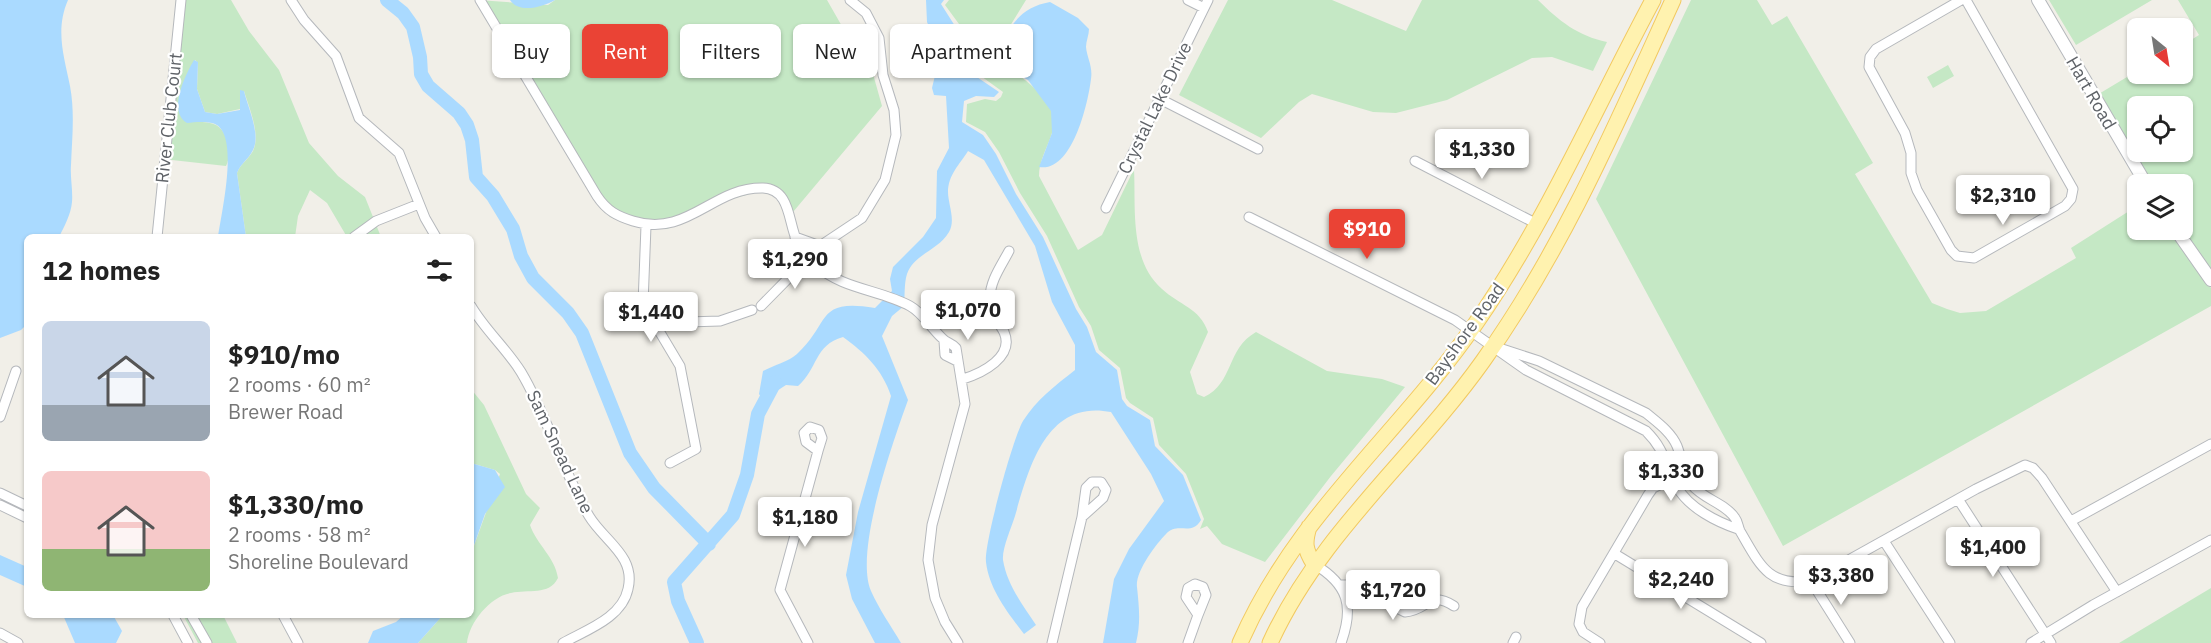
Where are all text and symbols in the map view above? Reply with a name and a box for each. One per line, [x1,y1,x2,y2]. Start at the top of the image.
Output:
north arrow [2127,18,2193,84]
map controls [2127,18,2193,240]
chip: Buy [492,24,570,78]
chip: Rent [582,24,668,78]
chip: Filters [680,24,781,78]
chip: New [793,24,878,78]
chip: Apartment [890,24,1033,78]
street label: Crystal Lake Drive [1113,38,1197,178]
street label: River Club Court [150,52,187,184]
street label: Hart Road [2061,52,2122,134]
button: locate [2127,96,2193,162]
pin: $1,330 [1433,129,1531,180]
text: $1,330 [1449,135,1515,162]
button: layers [2127,174,2193,240]
pin: $2,310 [1954,175,2052,226]
text: $2,310 [1970,181,2036,208]
pin: $910 [1331,209,1403,260]
text: $910 [1343,215,1391,242]
pin: $1,290 [746,239,844,290]
text: $1,290 [762,245,828,272]
text: 12 homes [42,253,160,287]
icon: filters [423,254,456,287]
street label: Bayshore Road [1420,278,1510,390]
pin: $1,070 [919,290,1017,341]
pin: $1,440 [602,292,700,343]
text: $1,070 [935,296,1001,323]
text: $1,440 [618,298,684,325]
text: $910/mo [228,337,340,371]
icon: home [90,345,162,417]
text: 2 rooms · 60 m² [228,371,371,398]
street label: Sam Snead Lane [522,386,599,517]
text: Brewer Road [228,398,343,425]
pin: $1,330 [1622,451,1720,502]
text: $1,330 [1638,457,1704,484]
text: $1,330/mo [228,487,364,521]
icon: home [90,495,162,567]
pin: $1,180 [756,497,854,548]
text: $1,180 [772,503,838,530]
text: 2 rooms · 58 m² [228,521,371,548]
pin: $1,400 [1944,527,2042,578]
text: $1,400 [1960,533,2026,560]
text: Shoreline Boulevard [228,548,409,575]
pin: $3,380 [1792,555,1890,606]
pin: $2,240 [1632,559,1730,610]
text: $3,380 [1808,561,1874,588]
text: $2,240 [1648,565,1714,592]
pin: $1,720 [1344,570,1442,621]
text: $1,720 [1360,576,1426,603]

